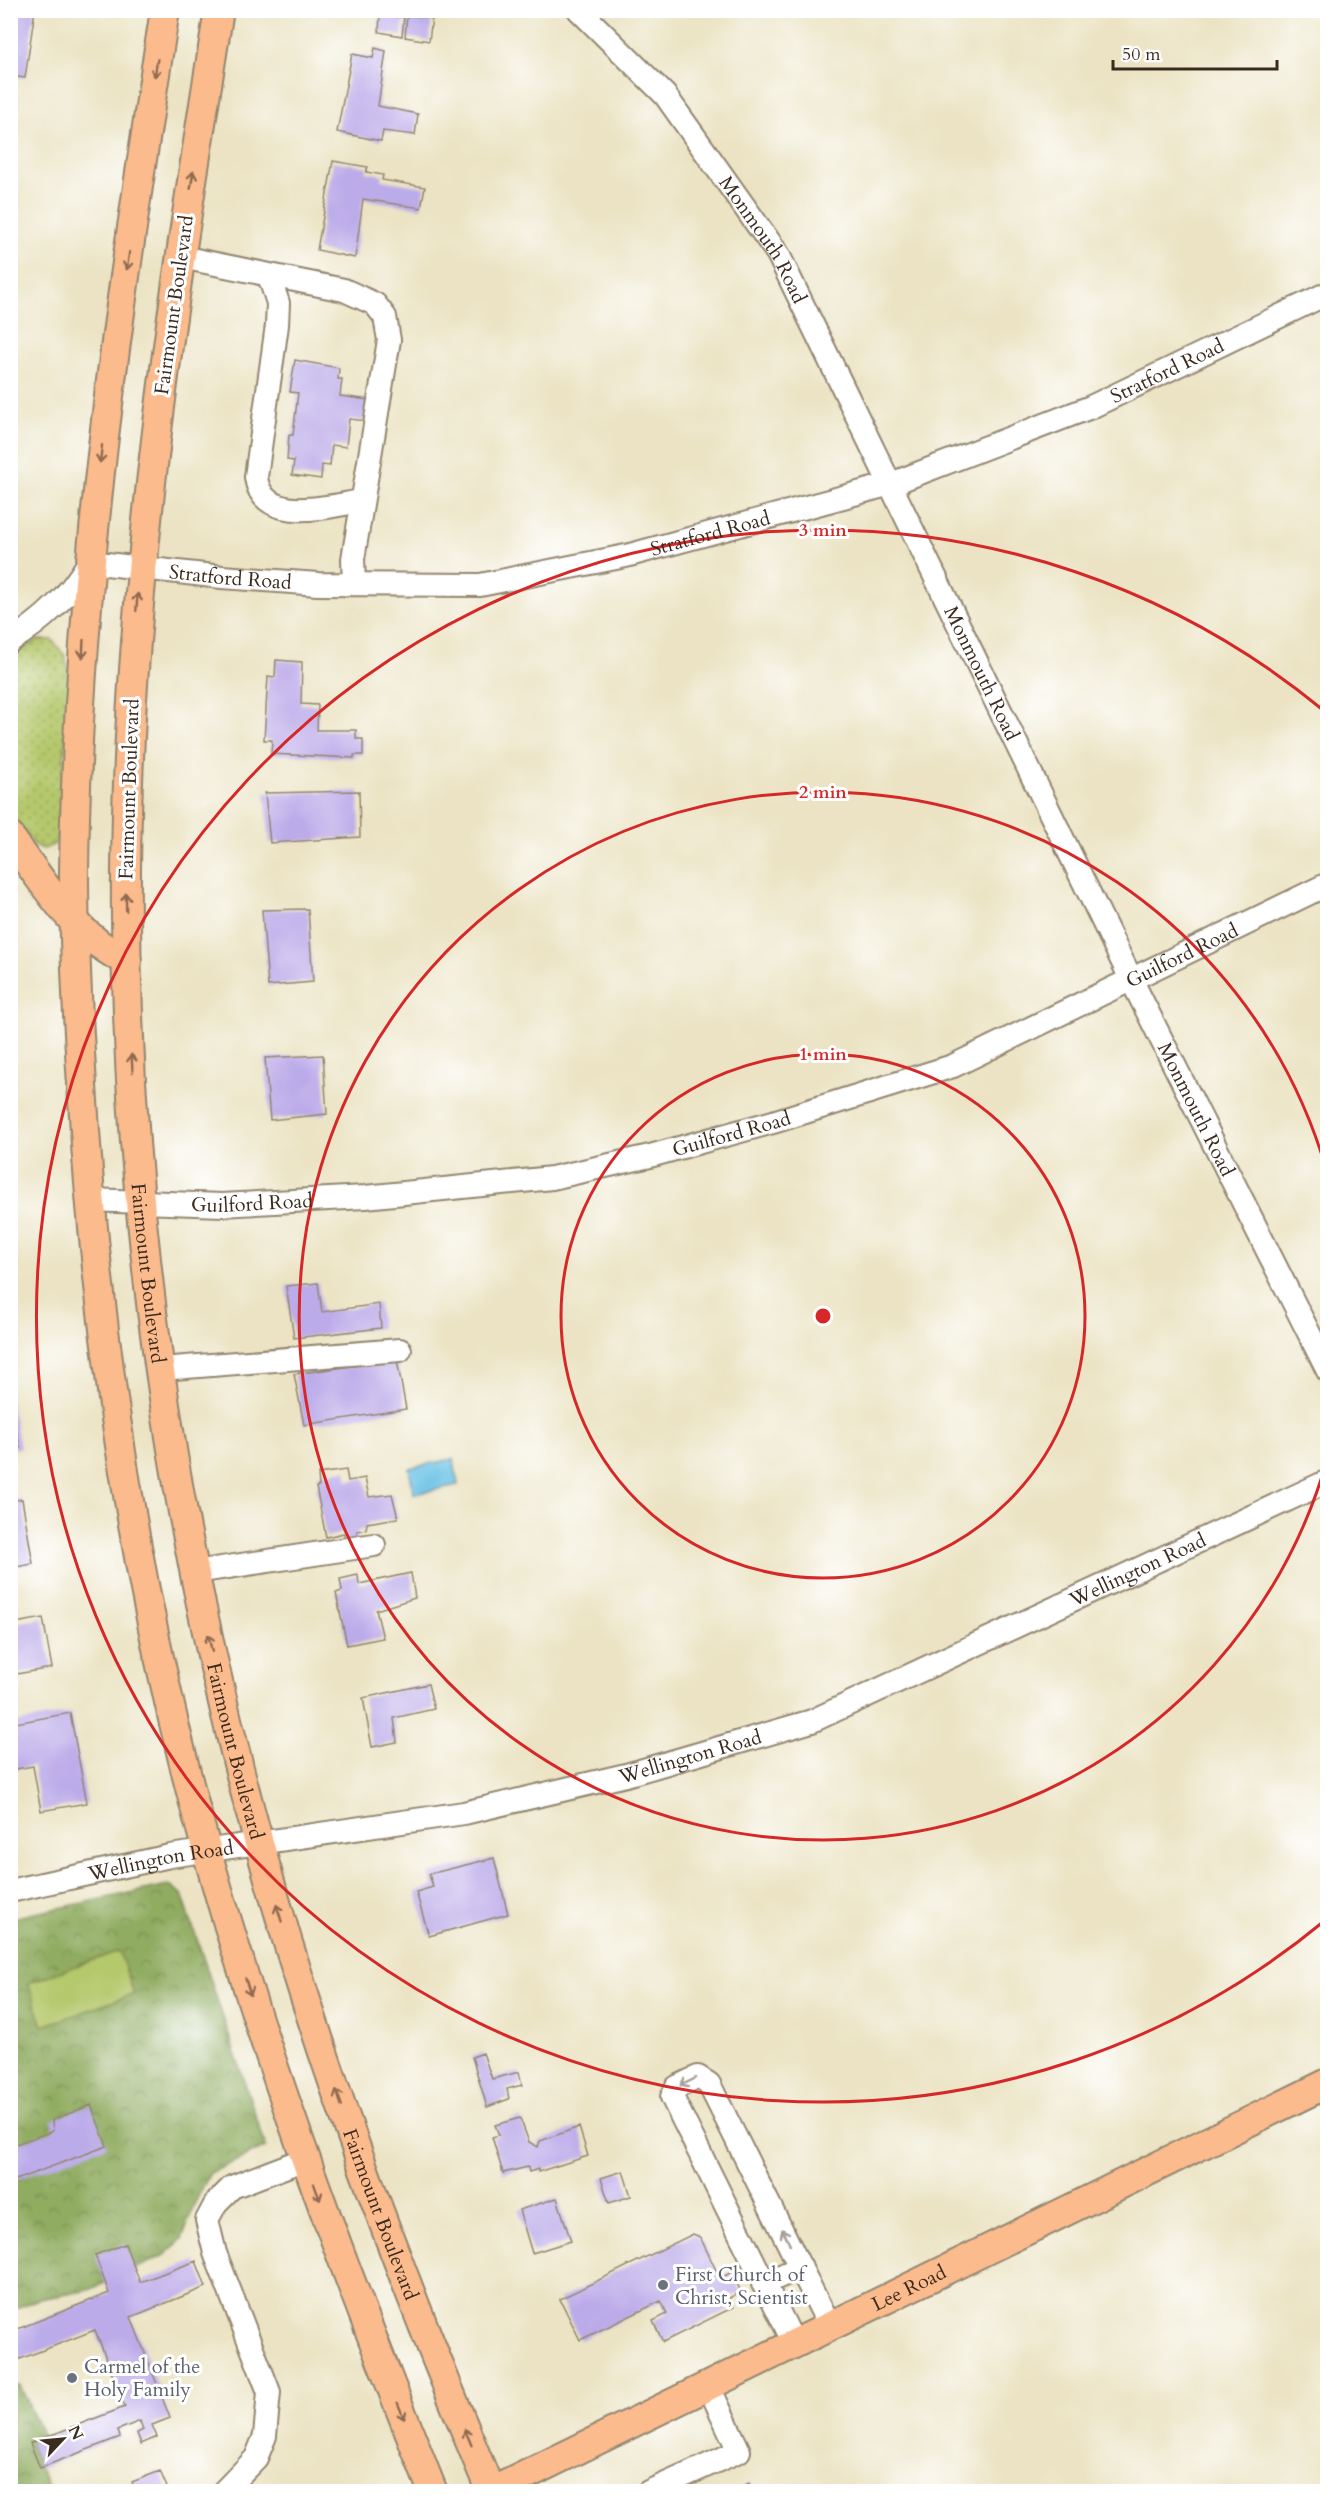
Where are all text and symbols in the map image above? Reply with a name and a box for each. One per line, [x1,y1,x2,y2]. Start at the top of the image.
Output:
scale bar [1113,33,1276,71]
text: 50 m [1122,42,1161,67]
one-way arrow [150,58,161,78]
street label: Monmouth Road [713,170,814,308]
one-way arrow [187,171,198,190]
street label: Fairmount Boulevard [148,213,200,396]
one-way arrow [122,251,133,271]
street label: Stratford Road [1106,332,1228,409]
one-way arrow [95,444,106,464]
street label: Stratford Road [647,504,773,562]
text: 3 min [799,518,847,543]
street label: Stratford Road [168,558,293,596]
one-way arrow [132,593,143,613]
street label: Monmouth Road [938,601,1026,745]
one-way arrow [78,638,89,658]
street label: Fairmount Boulevard [112,698,146,880]
text: 2 min [799,780,847,805]
one-way arrow [120,893,132,913]
street label: Guilford Road [1121,916,1243,994]
street label: Monmouth Road [1151,1038,1241,1181]
text: 1 min [799,1042,847,1067]
one-way arrow [126,1053,137,1073]
street label: Guilford Road [669,1104,794,1163]
street label: Fairmount Boulevard [125,1182,172,1365]
street label: Guilford Road [191,1186,314,1219]
centre of rings [813,1306,833,1326]
street label: Wellington Road [1064,1526,1210,1613]
one-way arrow [203,1633,215,1652]
street label: Fairmount Boulevard [201,1660,271,1843]
street label: Wellington Road [615,1723,765,1790]
street label: Wellington Road [85,1833,236,1887]
one-way arrow [273,1904,284,1923]
one-way arrow [243,1977,254,1996]
one-way arrow [680,2076,698,2088]
one-way arrow [332,2089,343,2108]
street label: Fairmount Boulevard [337,2125,425,2304]
one-way arrow [312,2182,323,2200]
one-way arrow [780,2229,791,2247]
street label: Lee Road [867,2258,951,2317]
place label: First Church of Christ, Scientist [675,2261,808,2311]
marker: First Church of Christ, Scientist [656,2278,670,2292]
place label: Carmel of the Holy Family [84,2353,200,2403]
marker: Carmel of the Holy Family [65,2371,79,2385]
one-way arrow [396,2402,407,2420]
north arrow [33,2409,93,2469]
text: N [63,2422,89,2444]
one-way arrow [462,2429,473,2447]

